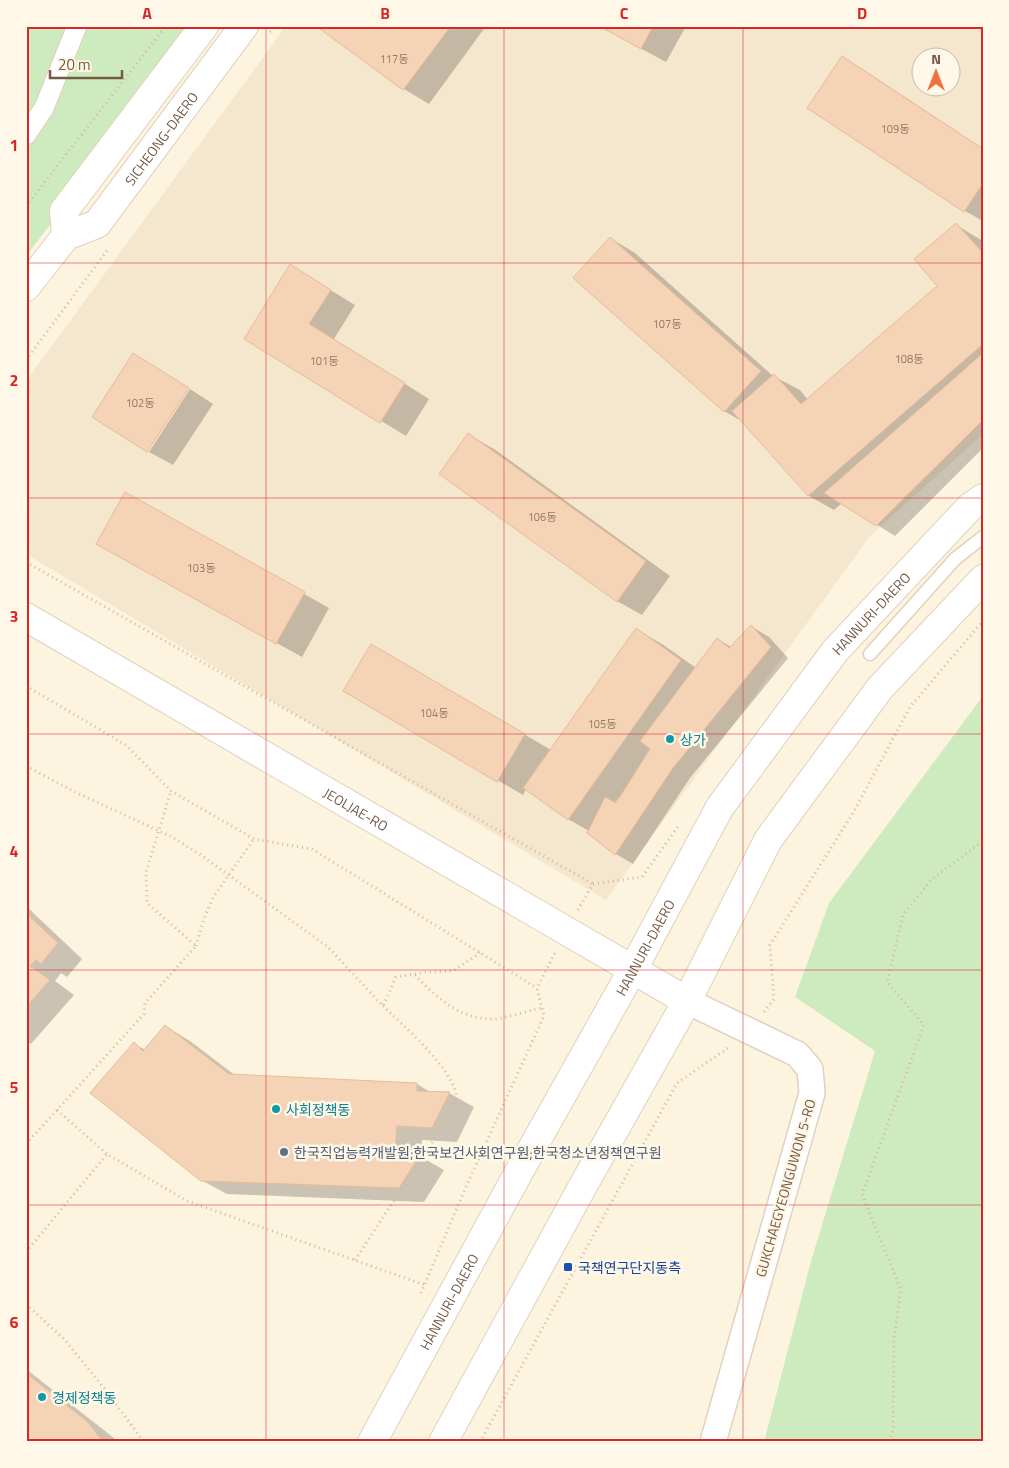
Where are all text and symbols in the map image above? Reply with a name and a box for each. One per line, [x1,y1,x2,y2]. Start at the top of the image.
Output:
text: A [142,1,152,25]
text: B [380,1,390,25]
text: C [620,1,629,25]
text: D [857,1,867,25]
scale bar [50,48,122,80]
north arrow [912,48,962,98]
text: N [931,48,941,69]
house number: 117동 [380,51,408,67]
text: 20 m [58,53,91,76]
street label: SICHEONG-DAERO [119,87,203,189]
house number: 109동 [881,121,909,137]
text: 1 [10,133,18,157]
house number: 107동 [653,316,681,332]
house number: 108동 [895,351,923,367]
house number: 101동 [310,353,338,369]
text: 2 [10,368,18,392]
house number: 102동 [126,395,154,411]
house number: 106동 [528,509,556,525]
house number: 103동 [187,560,215,576]
street label: HANNURI-DAERO [826,567,915,659]
text: 3 [10,604,18,628]
house number: 104동 [420,705,448,721]
house number: 105동 [588,716,616,732]
place label: 상가 [680,729,706,750]
marker: 상가 [664,733,676,745]
street label: JEOLJAE-RO [320,782,393,836]
text: 4 [10,839,19,863]
street label: HANNURI-DAERO [610,895,679,999]
text: 5 [10,1075,19,1099]
street label: GUKCHAEGYEONGUWON 5-RO [749,1096,821,1280]
place label: 사회정책동 [286,1099,351,1120]
marker: 사회정책동 [270,1103,282,1115]
place label: 한국직업능력개발원;한국보건사회연구원;한국청소년정책연구원 [294,1142,662,1163]
marker: 한국직업능력개발원;한국보건사회연구원;한국청소년정책연구원 [278,1146,290,1158]
street label: HANNURI-DAERO [414,1250,483,1353]
place label: 국책연구단지동측 [578,1257,681,1278]
marker: 국책연구단지동측 [562,1261,574,1273]
text: 6 [10,1310,19,1334]
place label: 경제정책동 [52,1387,117,1408]
marker: 경제정책동 [36,1391,48,1403]

